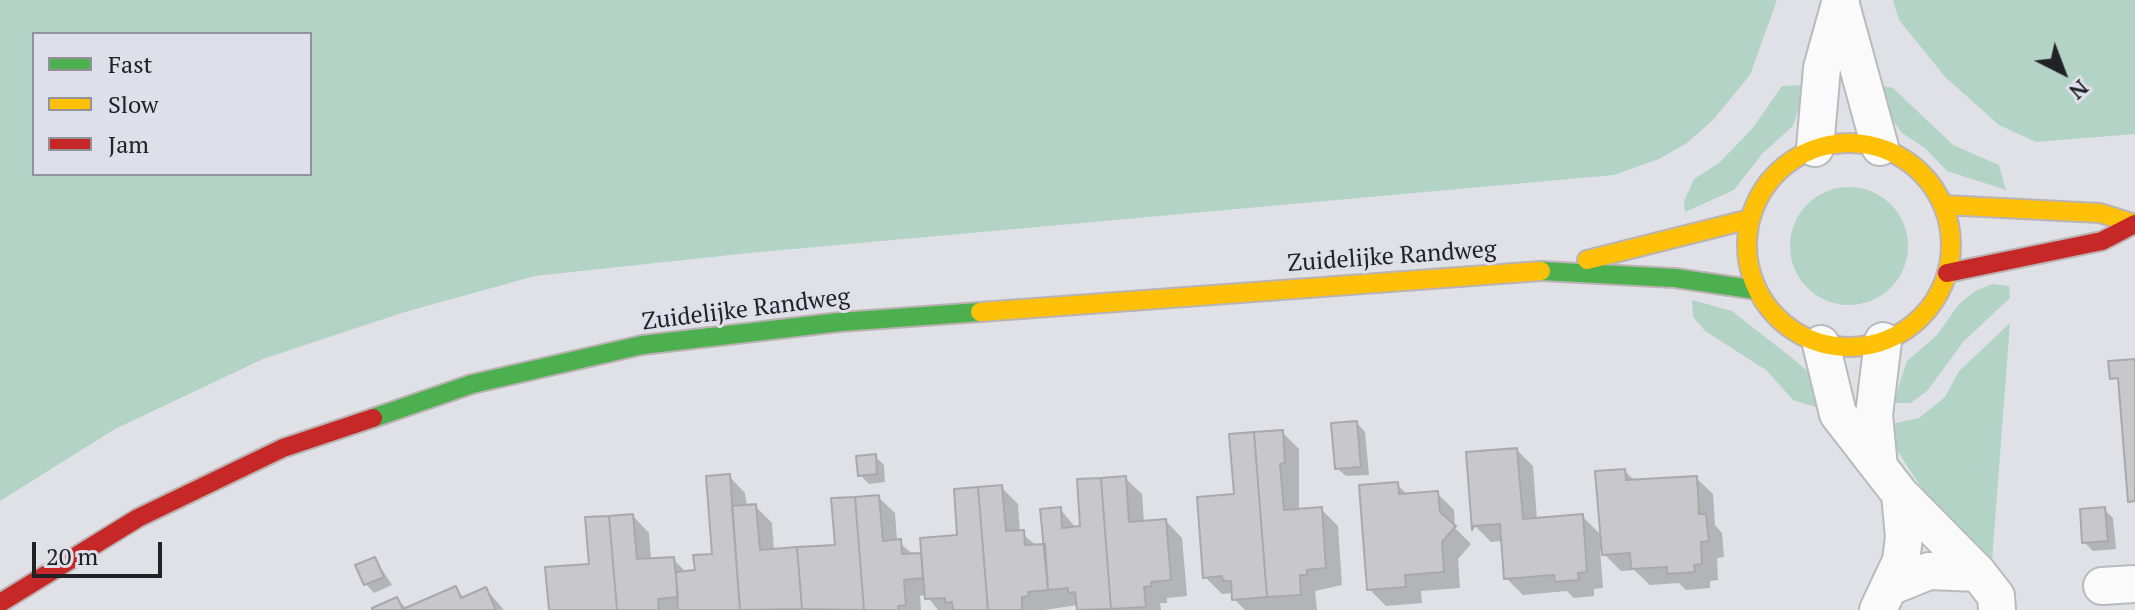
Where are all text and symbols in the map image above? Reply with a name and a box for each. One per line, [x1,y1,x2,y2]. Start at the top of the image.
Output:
legend [32,32,312,176]
north arrow [2023,32,2103,112]
text: Fast [108,48,152,80]
text: N [2063,74,2095,107]
text: Slow [108,88,159,120]
text: Jam [108,128,149,160]
street label: Zuidelijke Randweg [1287,235,1497,279]
street label: Zuidelijke Randweg [640,283,852,337]
scale bar [36,526,166,576]
text: 20 m [46,540,98,572]

